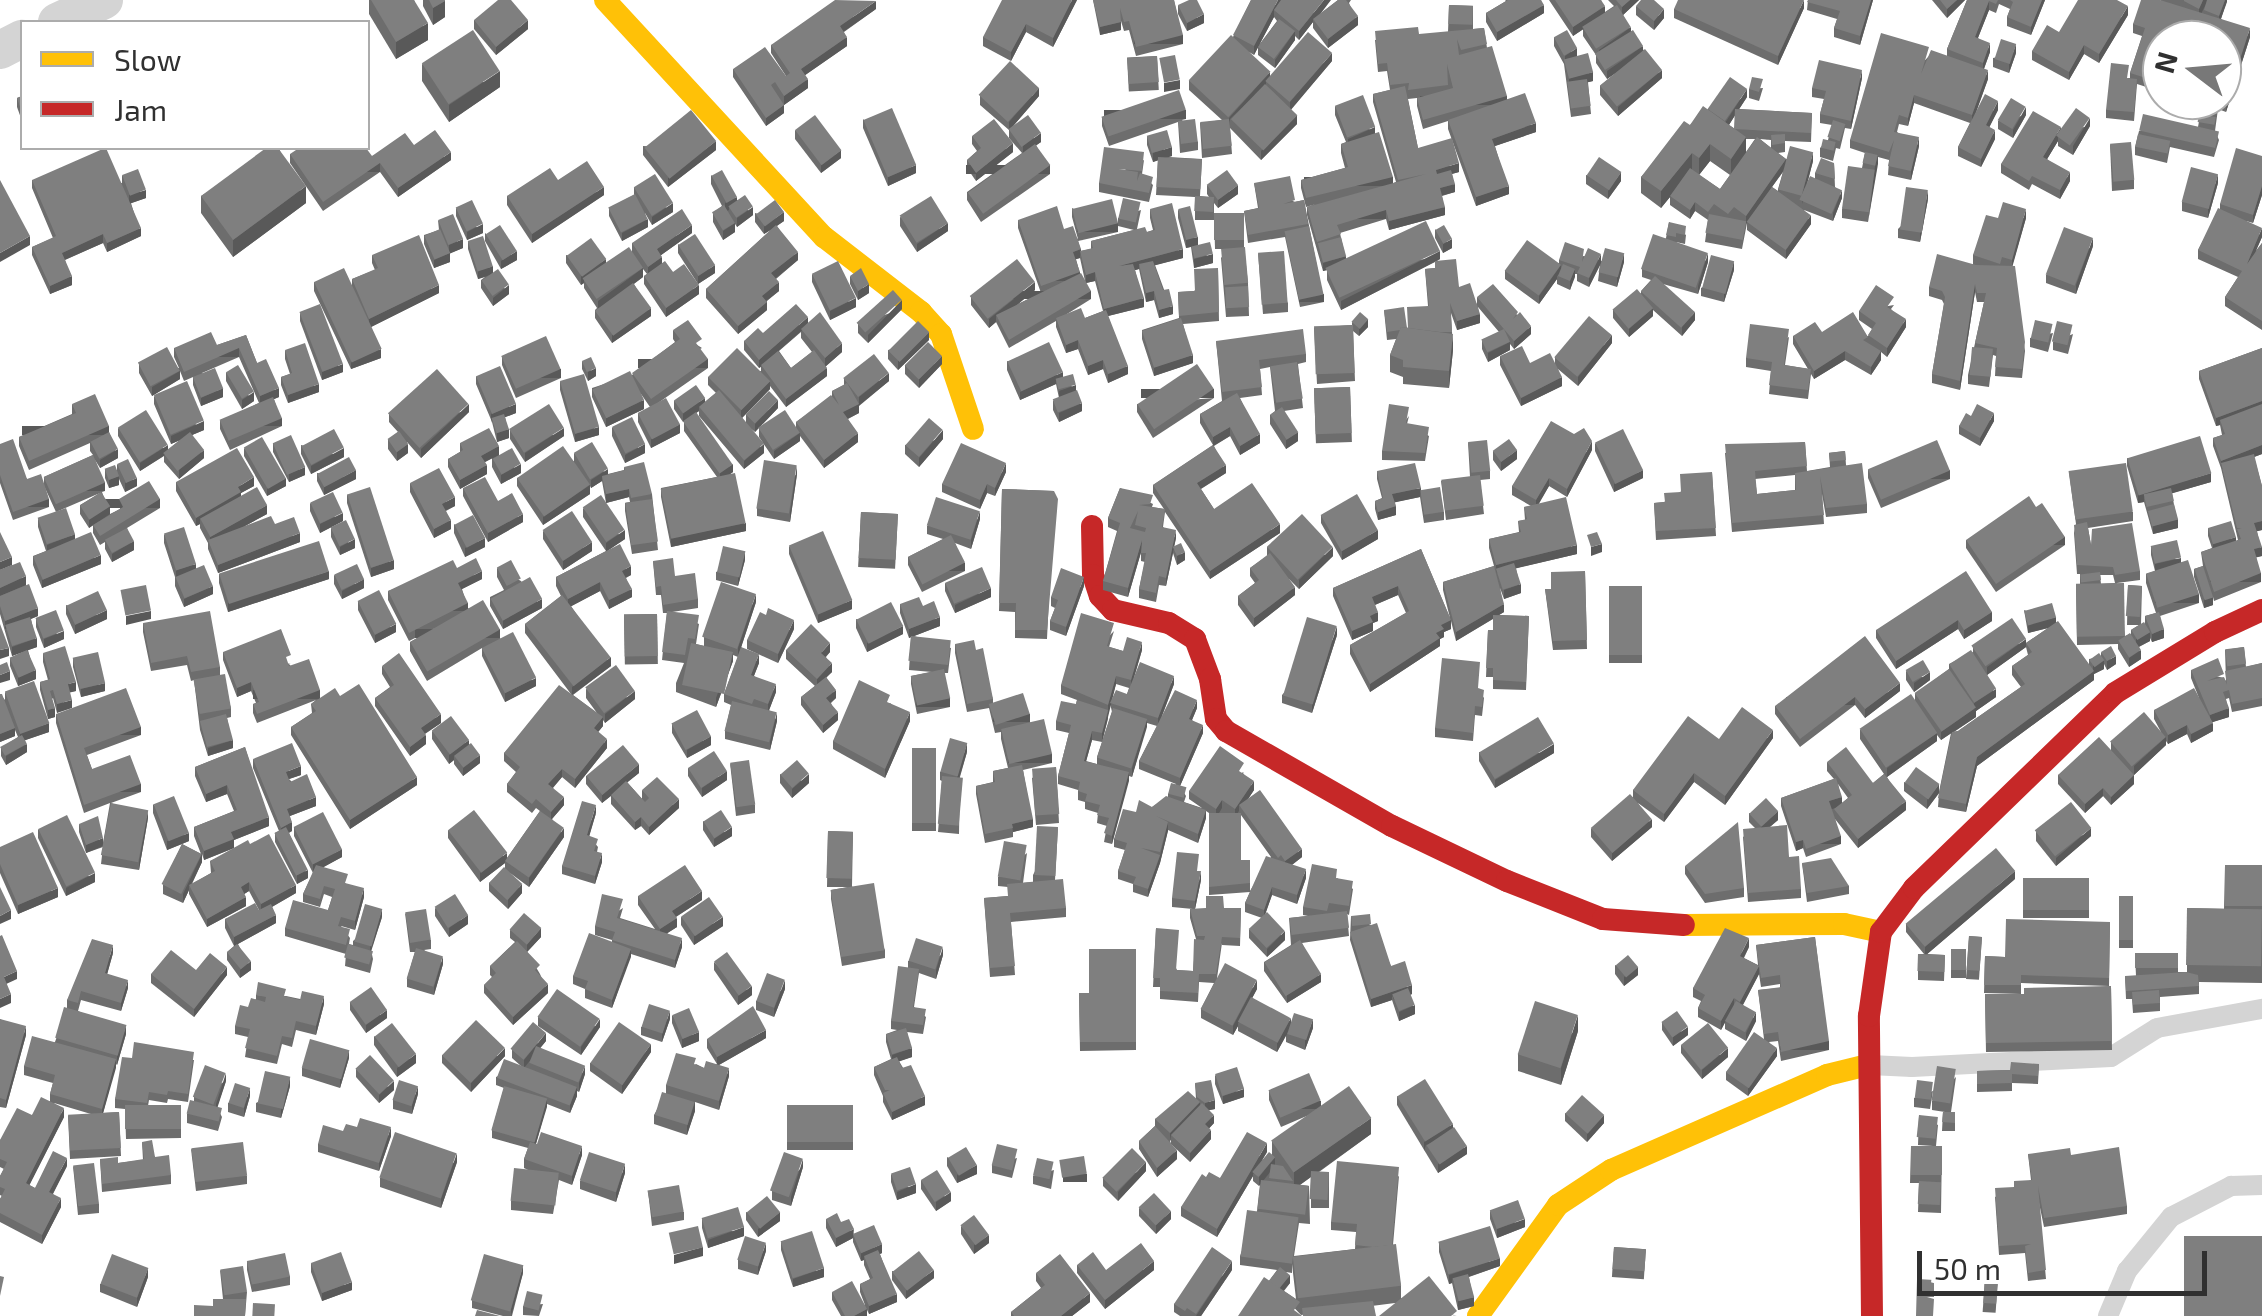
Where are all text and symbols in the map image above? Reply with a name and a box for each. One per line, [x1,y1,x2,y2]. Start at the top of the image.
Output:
legend [20,20,370,150]
north arrow [2142,20,2242,120]
text: Slow [114,41,181,77]
text: N [2146,48,2184,77]
text: Jam [114,91,167,127]
scale bar [1922,1231,2212,1293]
text: 50 m [1934,1250,2001,1286]

